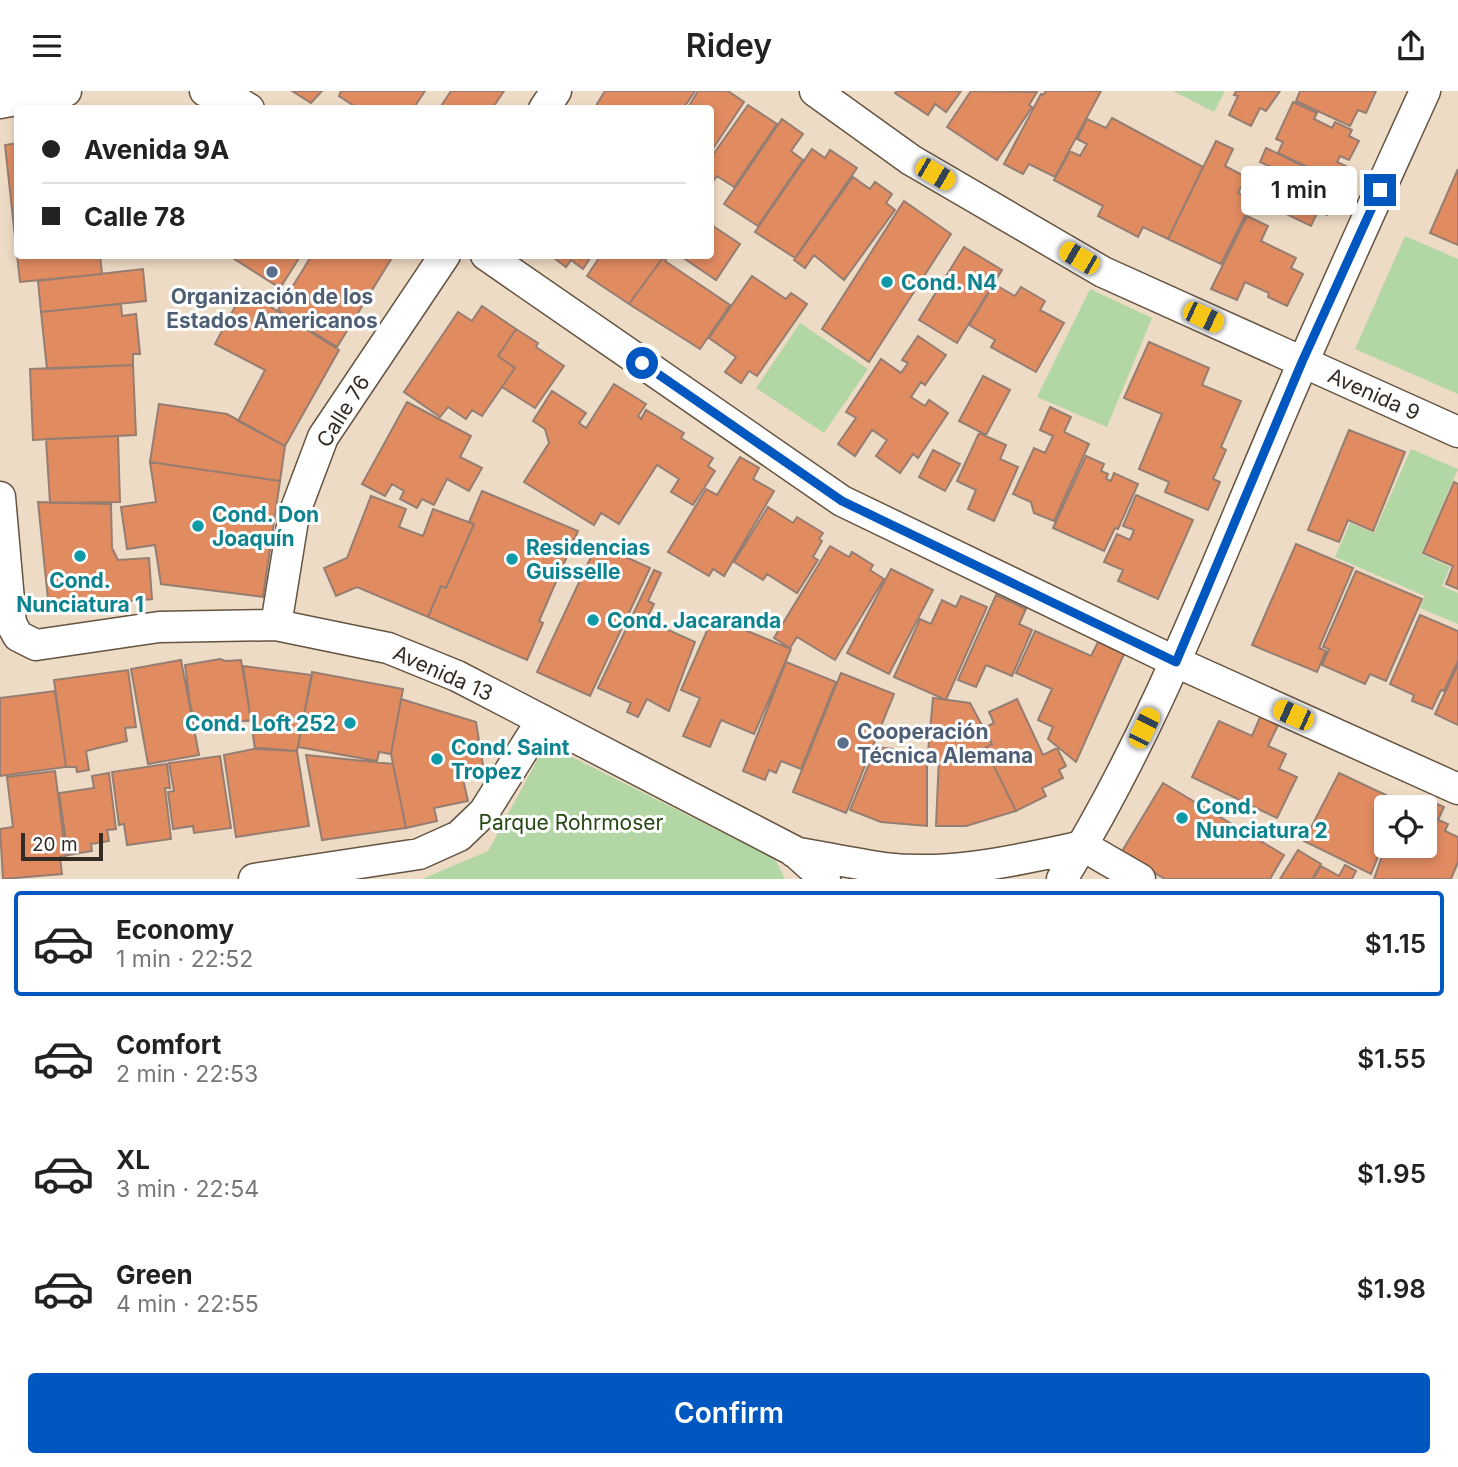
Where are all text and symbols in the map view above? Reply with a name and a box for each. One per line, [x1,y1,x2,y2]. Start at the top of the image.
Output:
text: Ridey [686,26,772,65]
icon: menu [28,27,66,65]
icon: share [1392,27,1430,65]
text: Avenida 9A [84,134,229,165]
car [912,154,959,194]
callout: 1 min [1240,165,1356,215]
route end [1364,174,1396,206]
text: 1 min [1271,176,1327,204]
text: Calle 78 [84,201,186,232]
car [1056,238,1103,278]
marker: Organización de los Estados Americanos [264,264,280,280]
place label: Cond. N4 [901,270,997,295]
marker: Cond. N4 [879,274,895,290]
place label: Organización de los Estados Americanos [166,284,378,333]
car [1180,299,1227,335]
route start [626,347,658,379]
street label: Avenida 9 [1324,363,1424,425]
street label: Calle 76 [311,370,375,452]
place label: Cond. Don Joaquín [212,502,319,551]
marker: Cond. Don Joaquín [190,518,206,534]
place label: Residencias Guisselle [526,535,650,584]
marker: Cond. Nunciatura 1 [72,548,88,564]
marker: Residencias Guisselle [504,551,520,567]
place label: Cond. Nunciatura 1 [16,568,144,617]
place label: Cond. Jacaranda [607,608,781,633]
marker: Cond. Jacaranda [585,612,601,628]
street label: Avenida 13 [389,640,497,706]
car [1270,697,1317,733]
car [1126,705,1163,751]
place label: Cond. Loft 252 [185,711,336,736]
marker: Cond. Loft 252 [342,715,358,731]
place label: Cooperación Técnica Alemana [857,719,1033,768]
place label: Cond. Saint Tropez [451,735,570,784]
marker: Cooperación Técnica Alemana [835,735,851,751]
marker: Cond. Saint Tropez [429,751,445,767]
place label: Cond. Nunciatura 2 [1196,794,1328,843]
map controls [1374,795,1437,858]
button: locate [1374,795,1437,858]
park label: Parque Rohrmoser [479,810,664,835]
marker: Cond. Nunciatura 2 [1174,810,1190,826]
scale bar [21,830,103,862]
text: 20 m [32,833,78,856]
icon: car [32,912,95,975]
text: Economy [116,914,234,945]
text: $1.15 [1365,928,1426,959]
text: 1 min · 22:52 [116,945,253,973]
icon: car [32,1027,95,1090]
text: Comfort [116,1029,221,1060]
text: $1.55 [1357,1043,1426,1074]
text: 2 min · 22:53 [116,1060,258,1088]
icon: car [32,1142,95,1205]
text: XL [116,1144,150,1175]
text: $1.95 [1357,1158,1426,1189]
text: 3 min · 22:54 [116,1175,259,1203]
icon: car [32,1257,95,1320]
text: Green [116,1259,193,1290]
text: $1.98 [1357,1273,1426,1304]
text: 4 min · 22:55 [116,1290,259,1318]
button: Confirm [28,1373,1430,1453]

